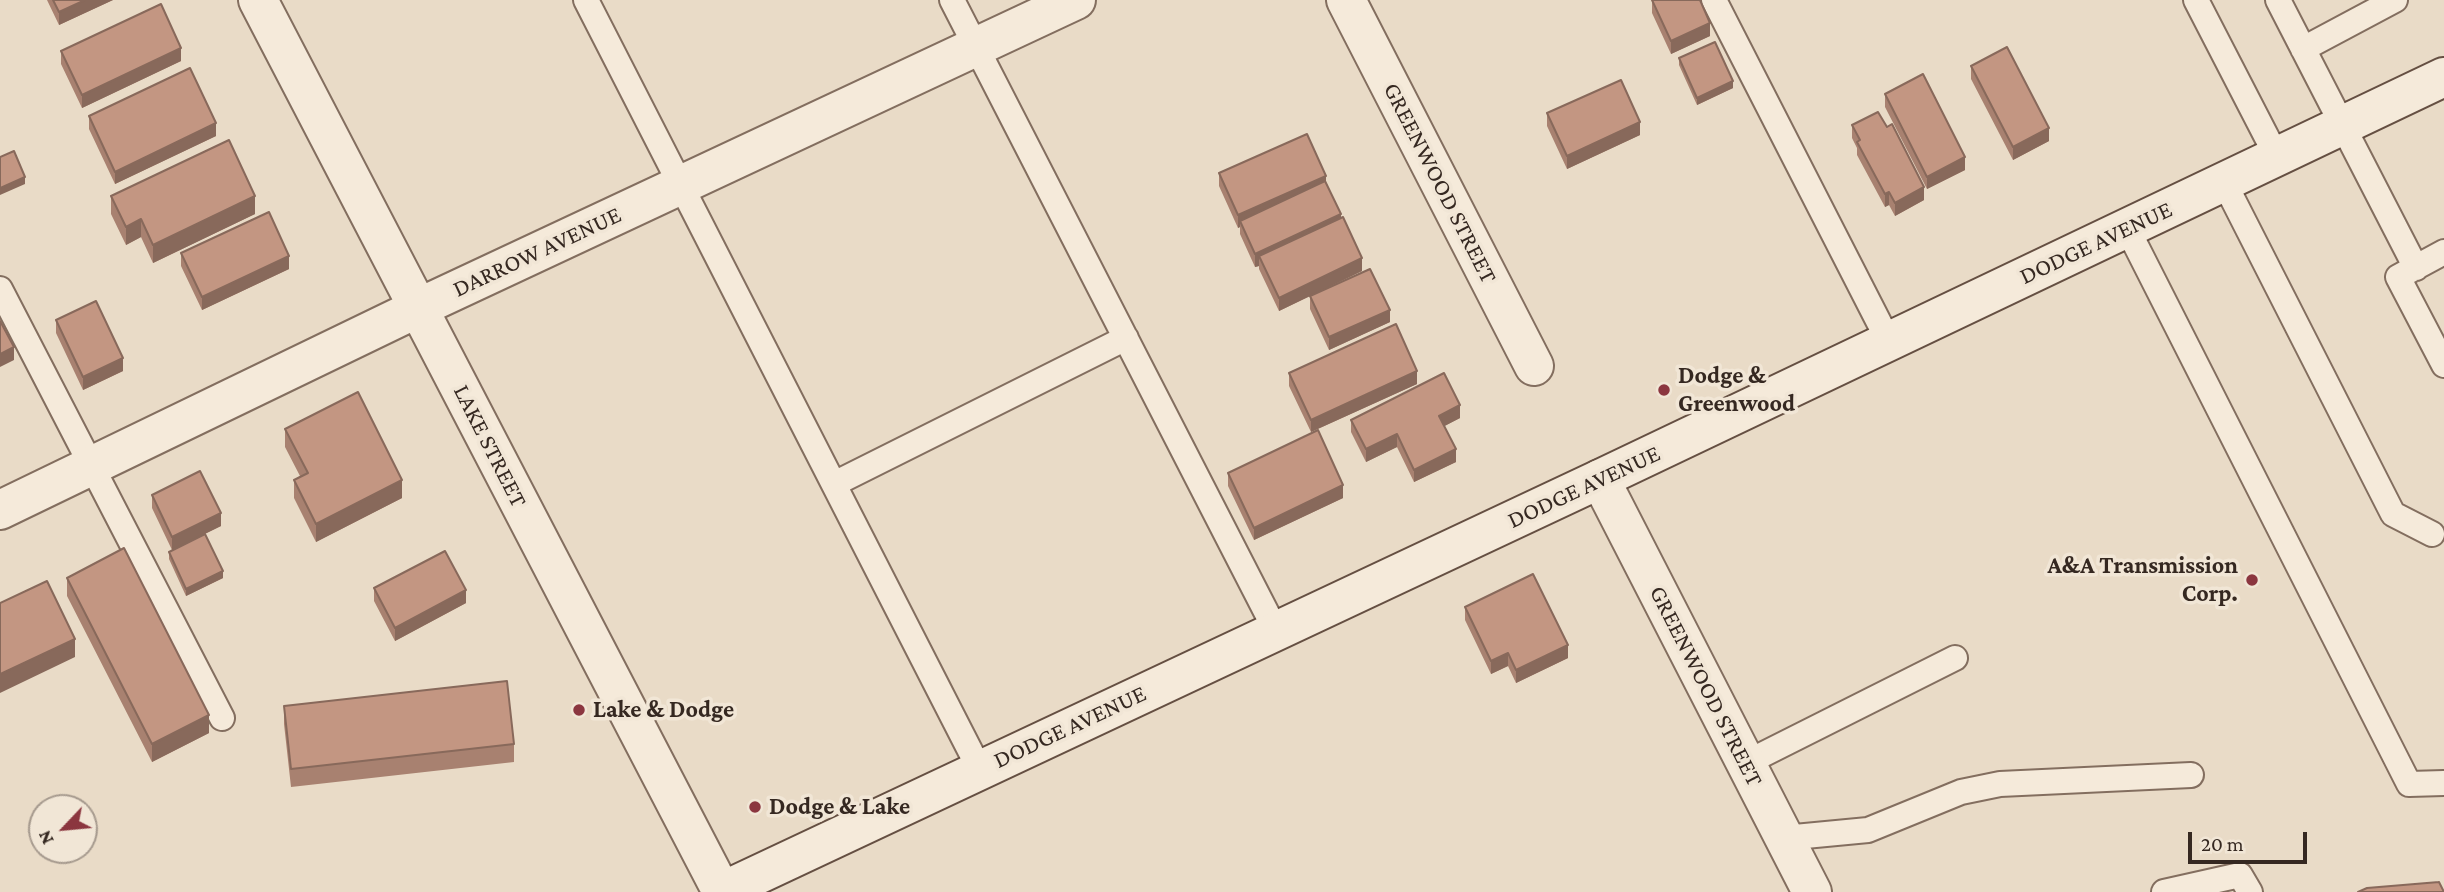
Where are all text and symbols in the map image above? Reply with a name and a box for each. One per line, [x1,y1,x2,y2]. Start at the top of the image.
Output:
street label: GREENWOOD STREET [1377,78,1503,288]
street label: DODGE AVENUE [2015,195,2177,291]
street label: DARROW AVENUE [448,200,626,304]
place label: Dodge & Greenwood [1678,362,1795,418]
street label: LAKE STREET [447,380,533,512]
marker: Dodge & Greenwood [1656,382,1672,398]
street label: DODGE AVENUE [1503,439,1665,535]
place label: A&A Transmission Corp. [2047,552,2238,608]
marker: A&A Transmission Corp. [2244,572,2260,588]
street label: GREENWOOD STREET [1643,581,1769,791]
street label: DODGE AVENUE [989,679,1151,775]
place label: Lake & Dodge [593,696,734,724]
marker: Lake & Dodge [571,702,587,718]
place label: Dodge & Lake [769,793,910,821]
north arrow [28,794,98,864]
marker: Dodge & Lake [747,799,763,815]
scale bar [2192,818,2311,862]
text: N [33,827,58,848]
text: 20 m [2201,832,2244,856]

